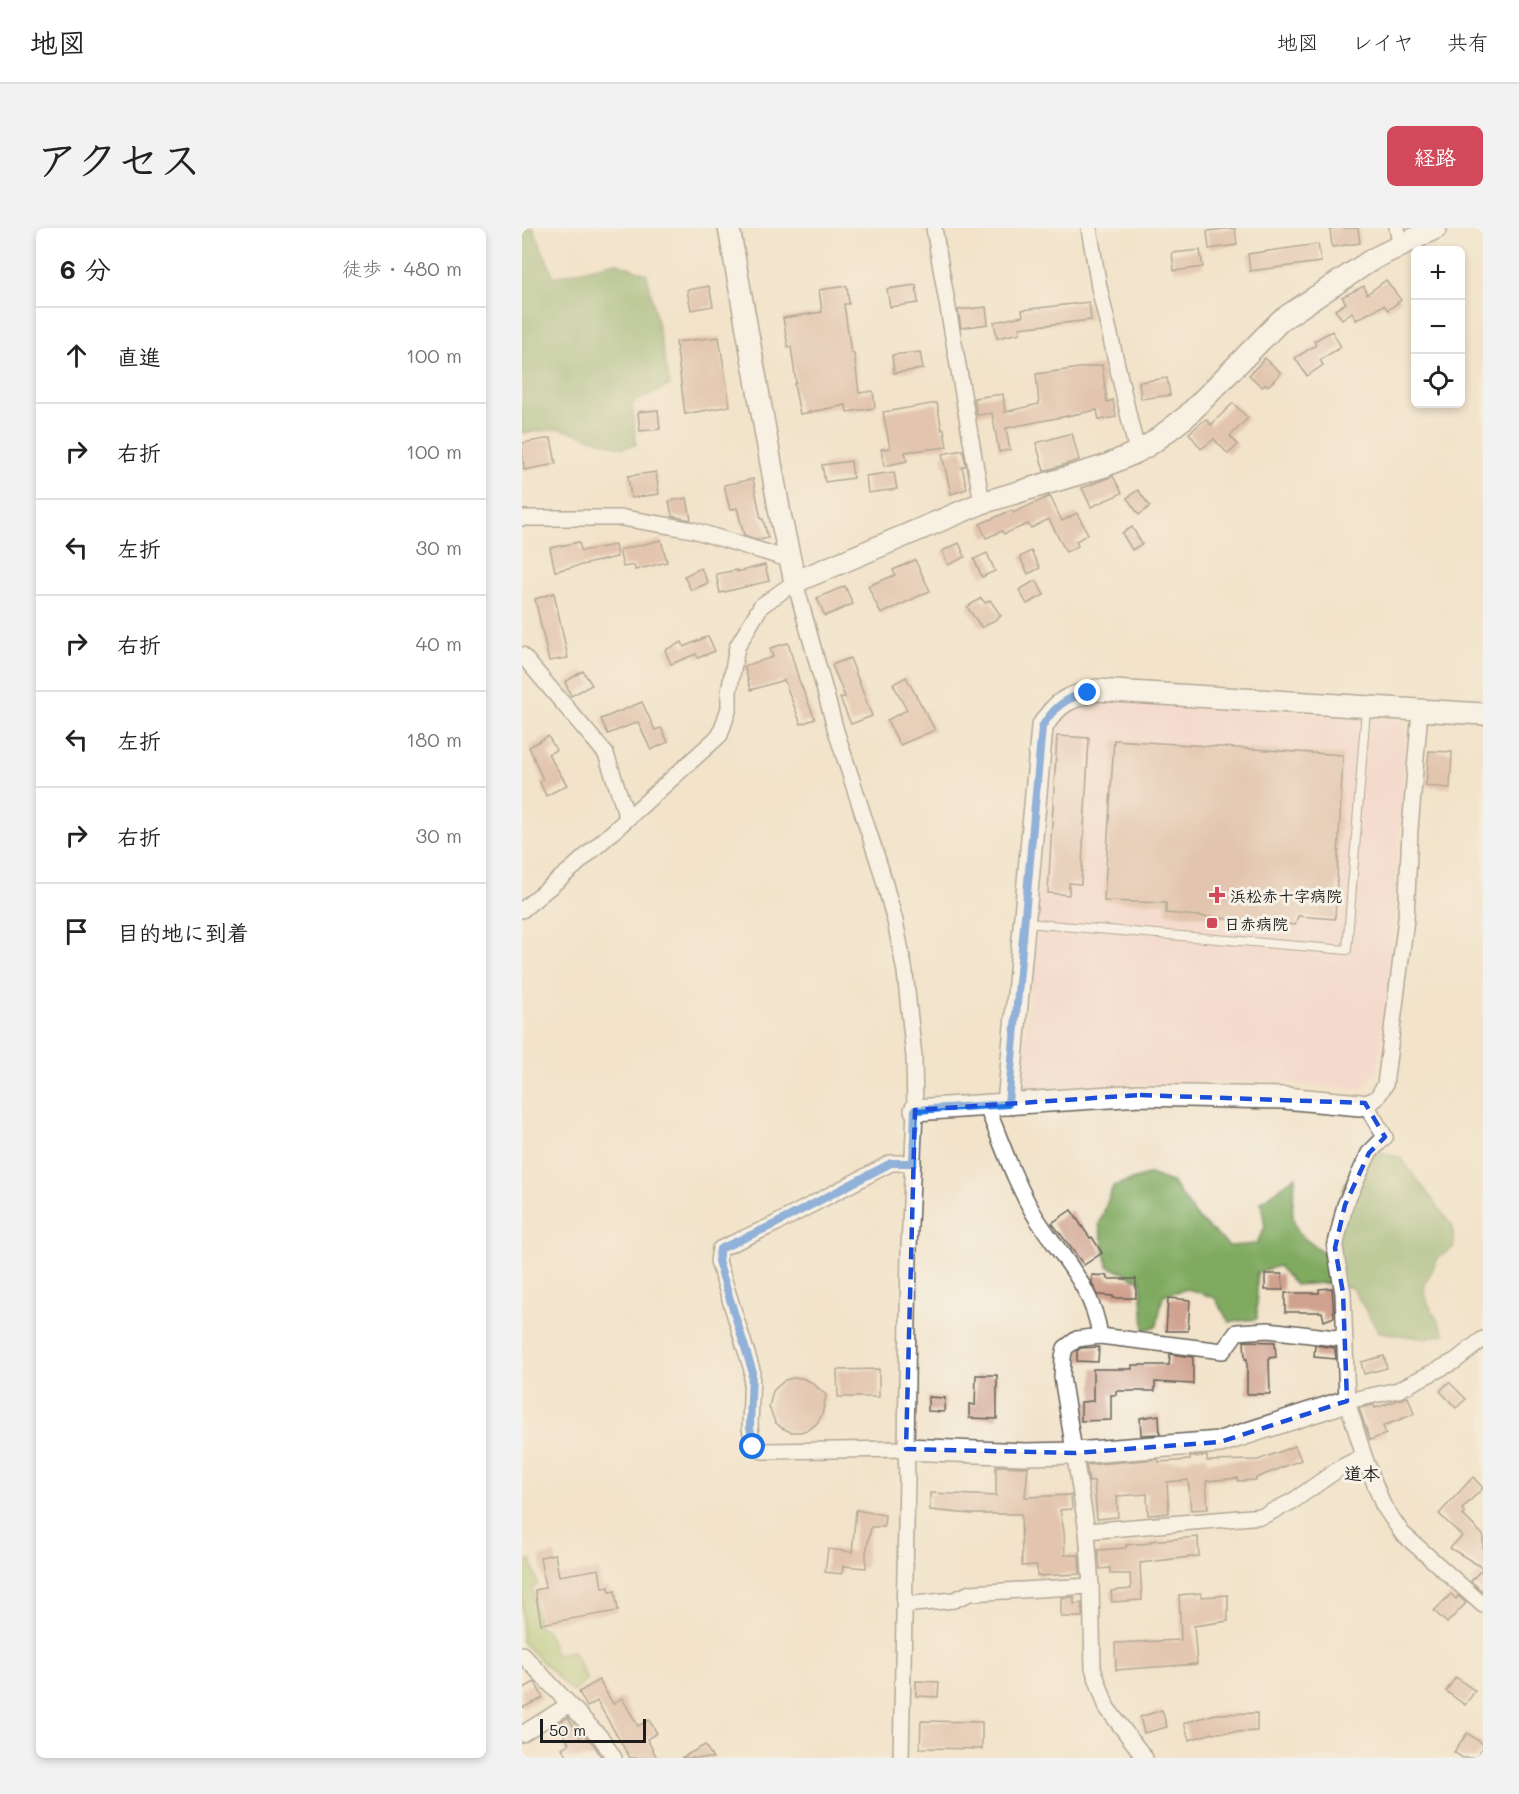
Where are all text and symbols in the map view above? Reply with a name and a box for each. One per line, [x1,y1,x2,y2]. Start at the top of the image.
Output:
text: 地図 [30,24,86,60]
text: 地図 [1277,28,1319,55]
text: レイヤ [1352,28,1414,55]
text: 共有 [1447,28,1489,55]
button: 経路 [1387,126,1483,186]
text: アクセス [36,131,201,186]
map controls [1411,246,1465,408]
button: + [1411,246,1465,300]
text: 6 分 [60,252,111,286]
text: 徒歩 · 480 m [342,255,462,281]
button: − [1411,300,1465,354]
icon: ahead [60,339,93,372]
text: 直進 [117,342,161,371]
text: 100 m [406,342,462,368]
button: locate [1411,354,1465,408]
icon: right [60,435,93,468]
text: 右折 [117,438,161,467]
text: 100 m [406,438,462,464]
icon: left [60,531,93,564]
text: 左折 [117,534,161,563]
text: 30 m [416,534,462,560]
icon: right [60,627,93,660]
text: 右折 [117,630,161,659]
text: 40 m [416,630,462,656]
route end [1074,679,1100,705]
icon: left [60,723,93,756]
text: 左折 [117,726,161,755]
text: 180 m [406,726,462,752]
icon: right [60,819,93,852]
text: 右折 [117,822,161,851]
text: 30 m [416,822,462,848]
place label: 浜松赤十字病院 [1230,885,1342,906]
marker: 浜松赤十字病院 [1208,886,1226,904]
place label: 日赤病院 [1224,913,1288,934]
icon: arrive [60,915,93,948]
marker: 日赤病院 [1205,916,1219,930]
text: 目的地に到着 [117,918,249,947]
route start [739,1433,765,1459]
district label: 道本 [1344,1461,1380,1485]
scale bar [540,1716,646,1744]
text: 50 m [549,1719,586,1740]

